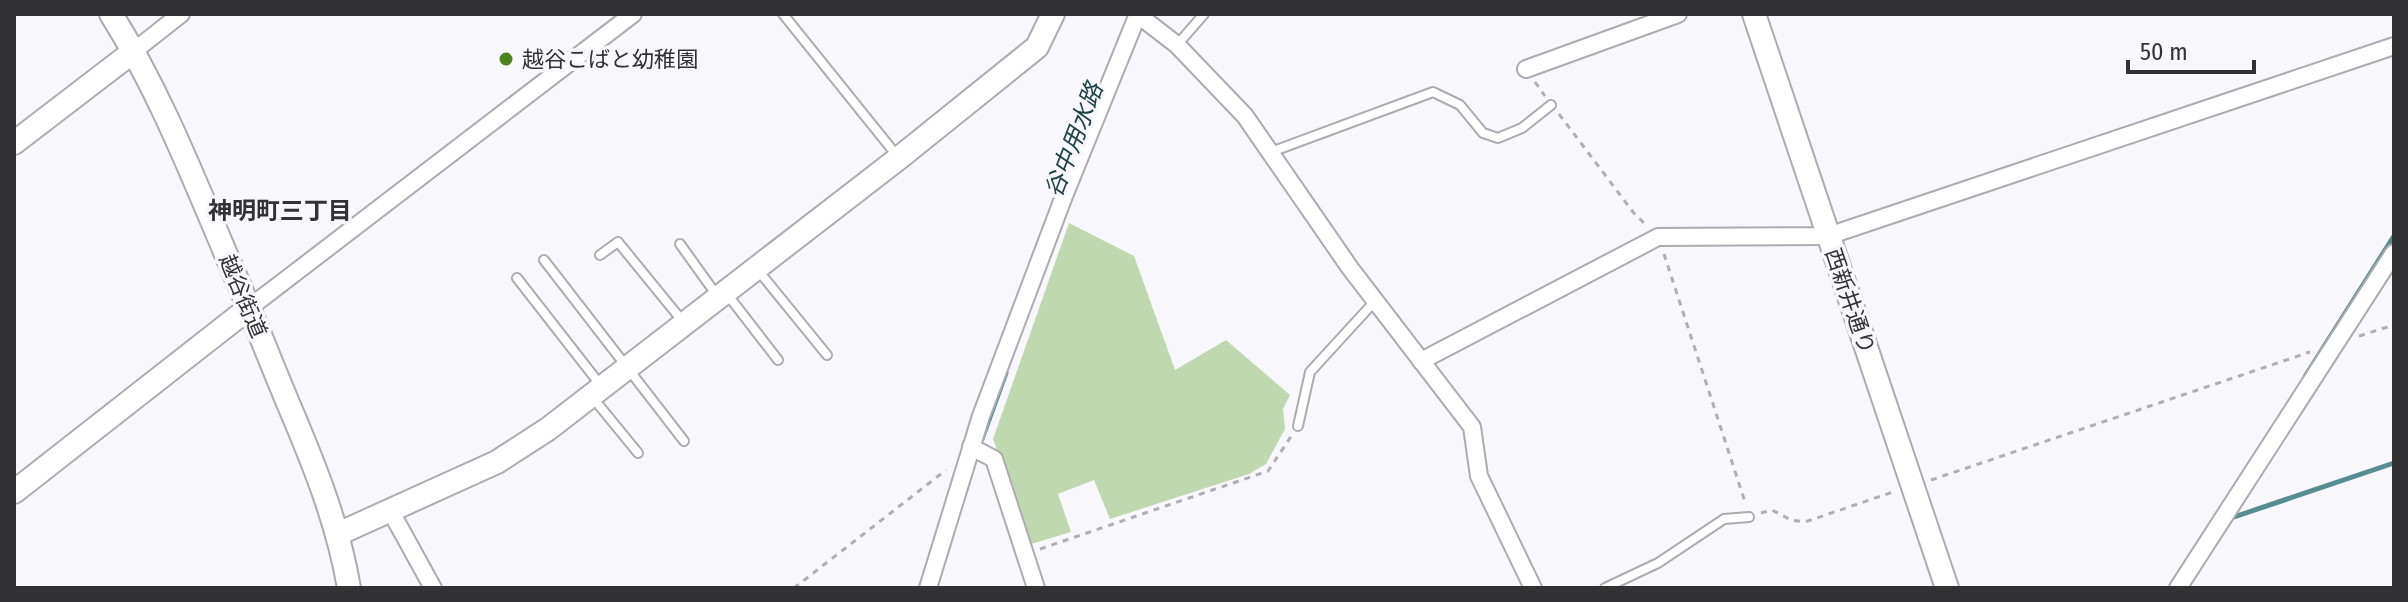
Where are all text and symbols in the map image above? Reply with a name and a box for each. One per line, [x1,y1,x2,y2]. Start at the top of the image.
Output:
scale bar [2128,24,2254,74]
text: 50 m [2140,38,2188,66]
place label: 越谷こばと幼稚園 [522,46,698,73]
marker: 越谷こばと幼稚園 [497,50,515,68]
water label: 谷中用水路 [1039,77,1109,201]
district label: 神明町三丁目 [208,197,352,225]
street label: 西新井通り [1819,245,1881,357]
street label: 越谷街道 [213,250,273,342]

